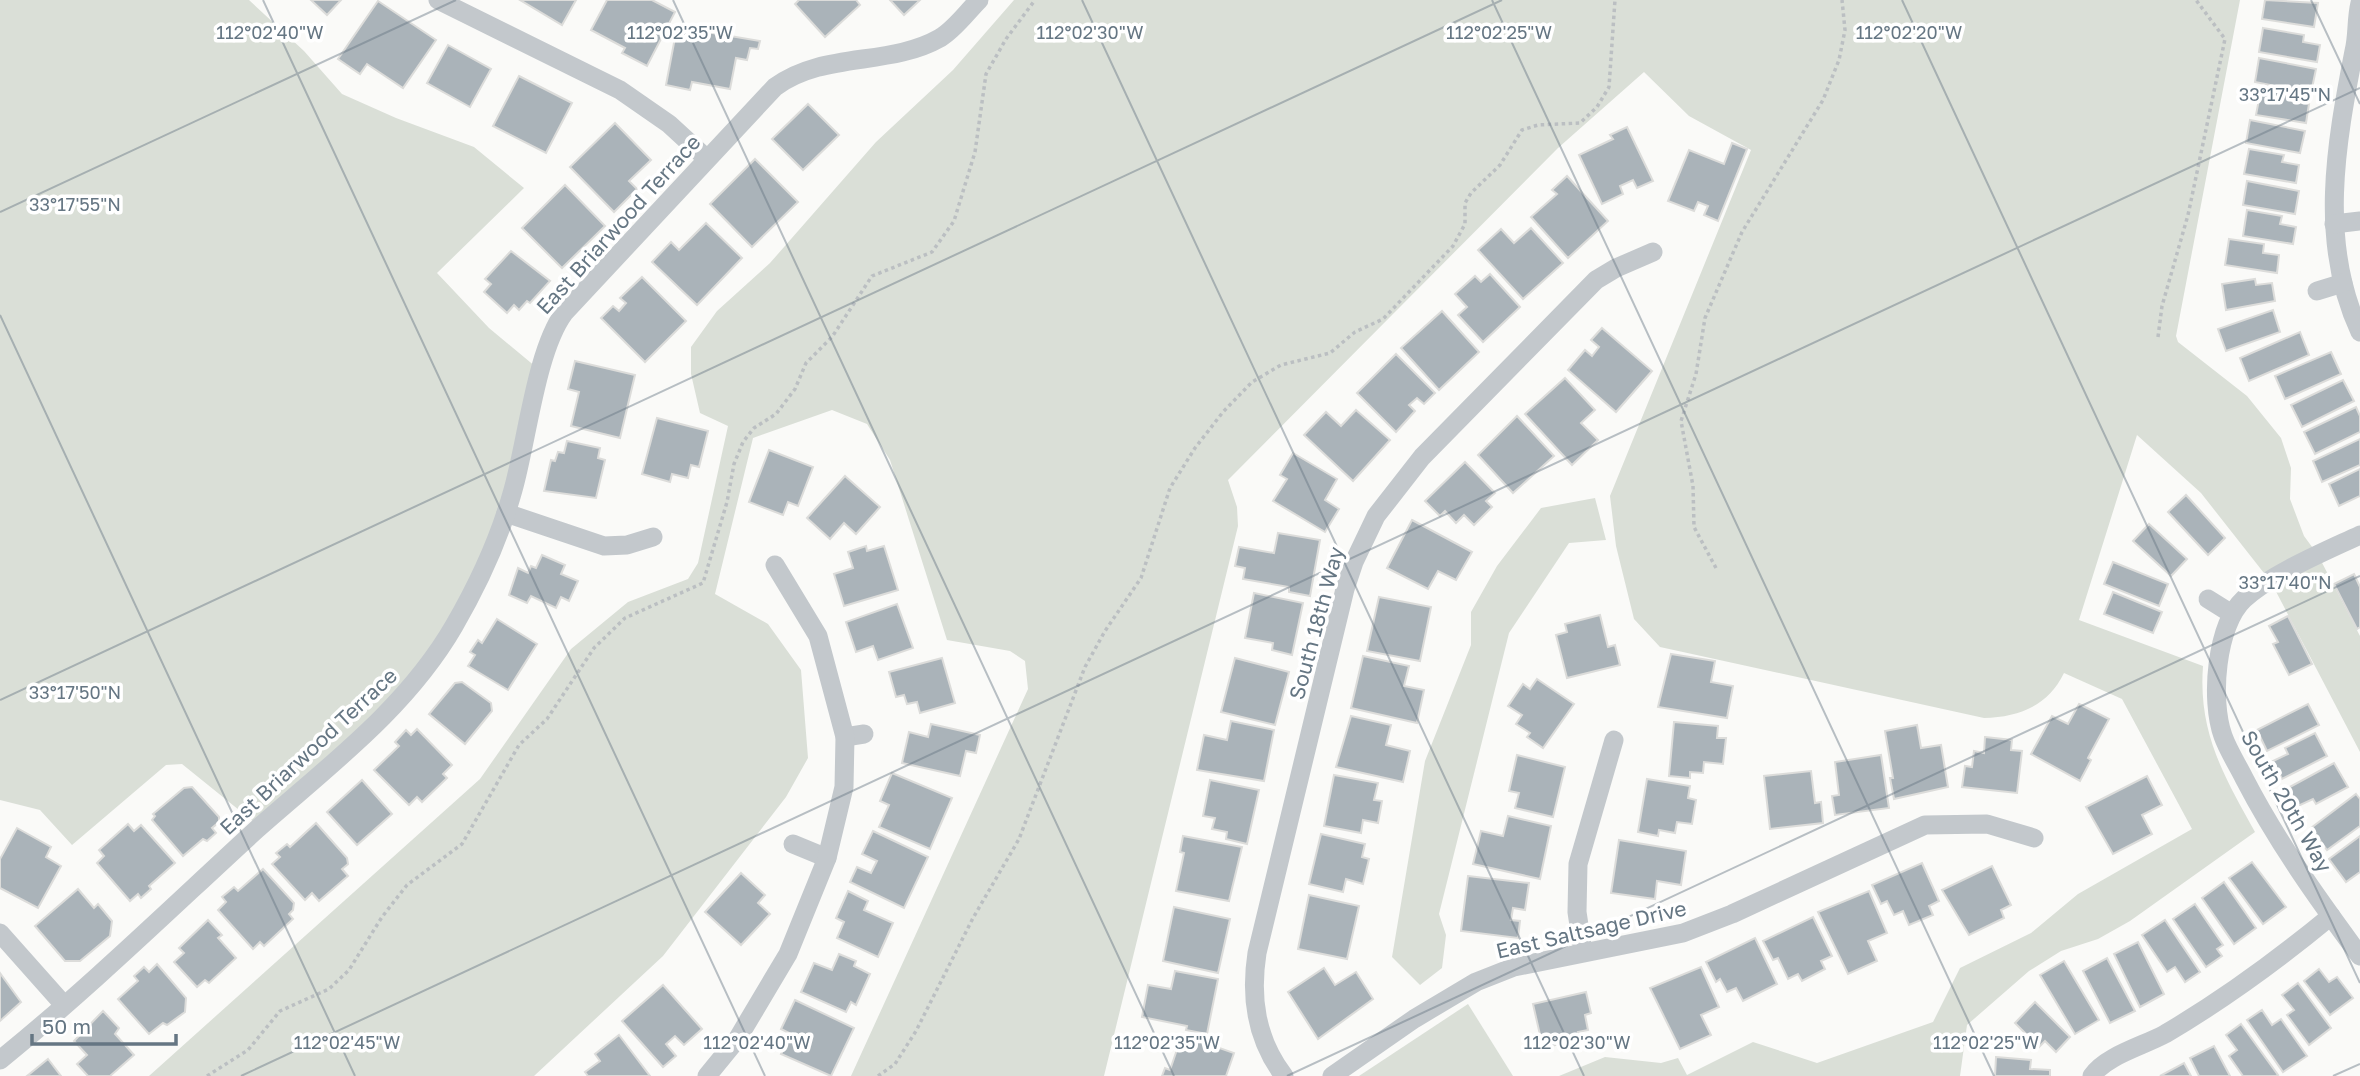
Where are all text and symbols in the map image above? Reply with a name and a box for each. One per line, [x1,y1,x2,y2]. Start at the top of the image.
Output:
text: 112°02'40"W [216,21,324,43]
text: 112°02'35"W [627,21,733,43]
text: 112°02'30"W [1037,21,1143,43]
text: 112°02'25"W [1446,21,1552,43]
text: 112°02'20"W [1856,21,1962,43]
text: 33°17'45"N [2239,83,2331,105]
street label: East Briarwood Terrace [530,129,706,319]
text: 33°17'55"N [29,193,121,215]
street label: South 18th Way [1283,543,1349,702]
text: 33°17'40"N [2238,571,2332,593]
street label: East Briarwood Terrace [214,662,402,840]
text: 33°17'50"N [29,681,121,703]
street label: South 20th Way [2236,725,2338,877]
street label: East Saltsage Drive [1493,894,1689,964]
scale bar [32,1002,175,1046]
text: 50 m [42,1013,91,1039]
text: 112°02'45"W [294,1031,400,1053]
text: 112°02'40"W [703,1031,811,1053]
text: 112°02'35"W [1114,1031,1220,1053]
text: 112°02'30"W [1524,1031,1630,1053]
text: 112°02'25"W [1933,1031,2039,1053]

